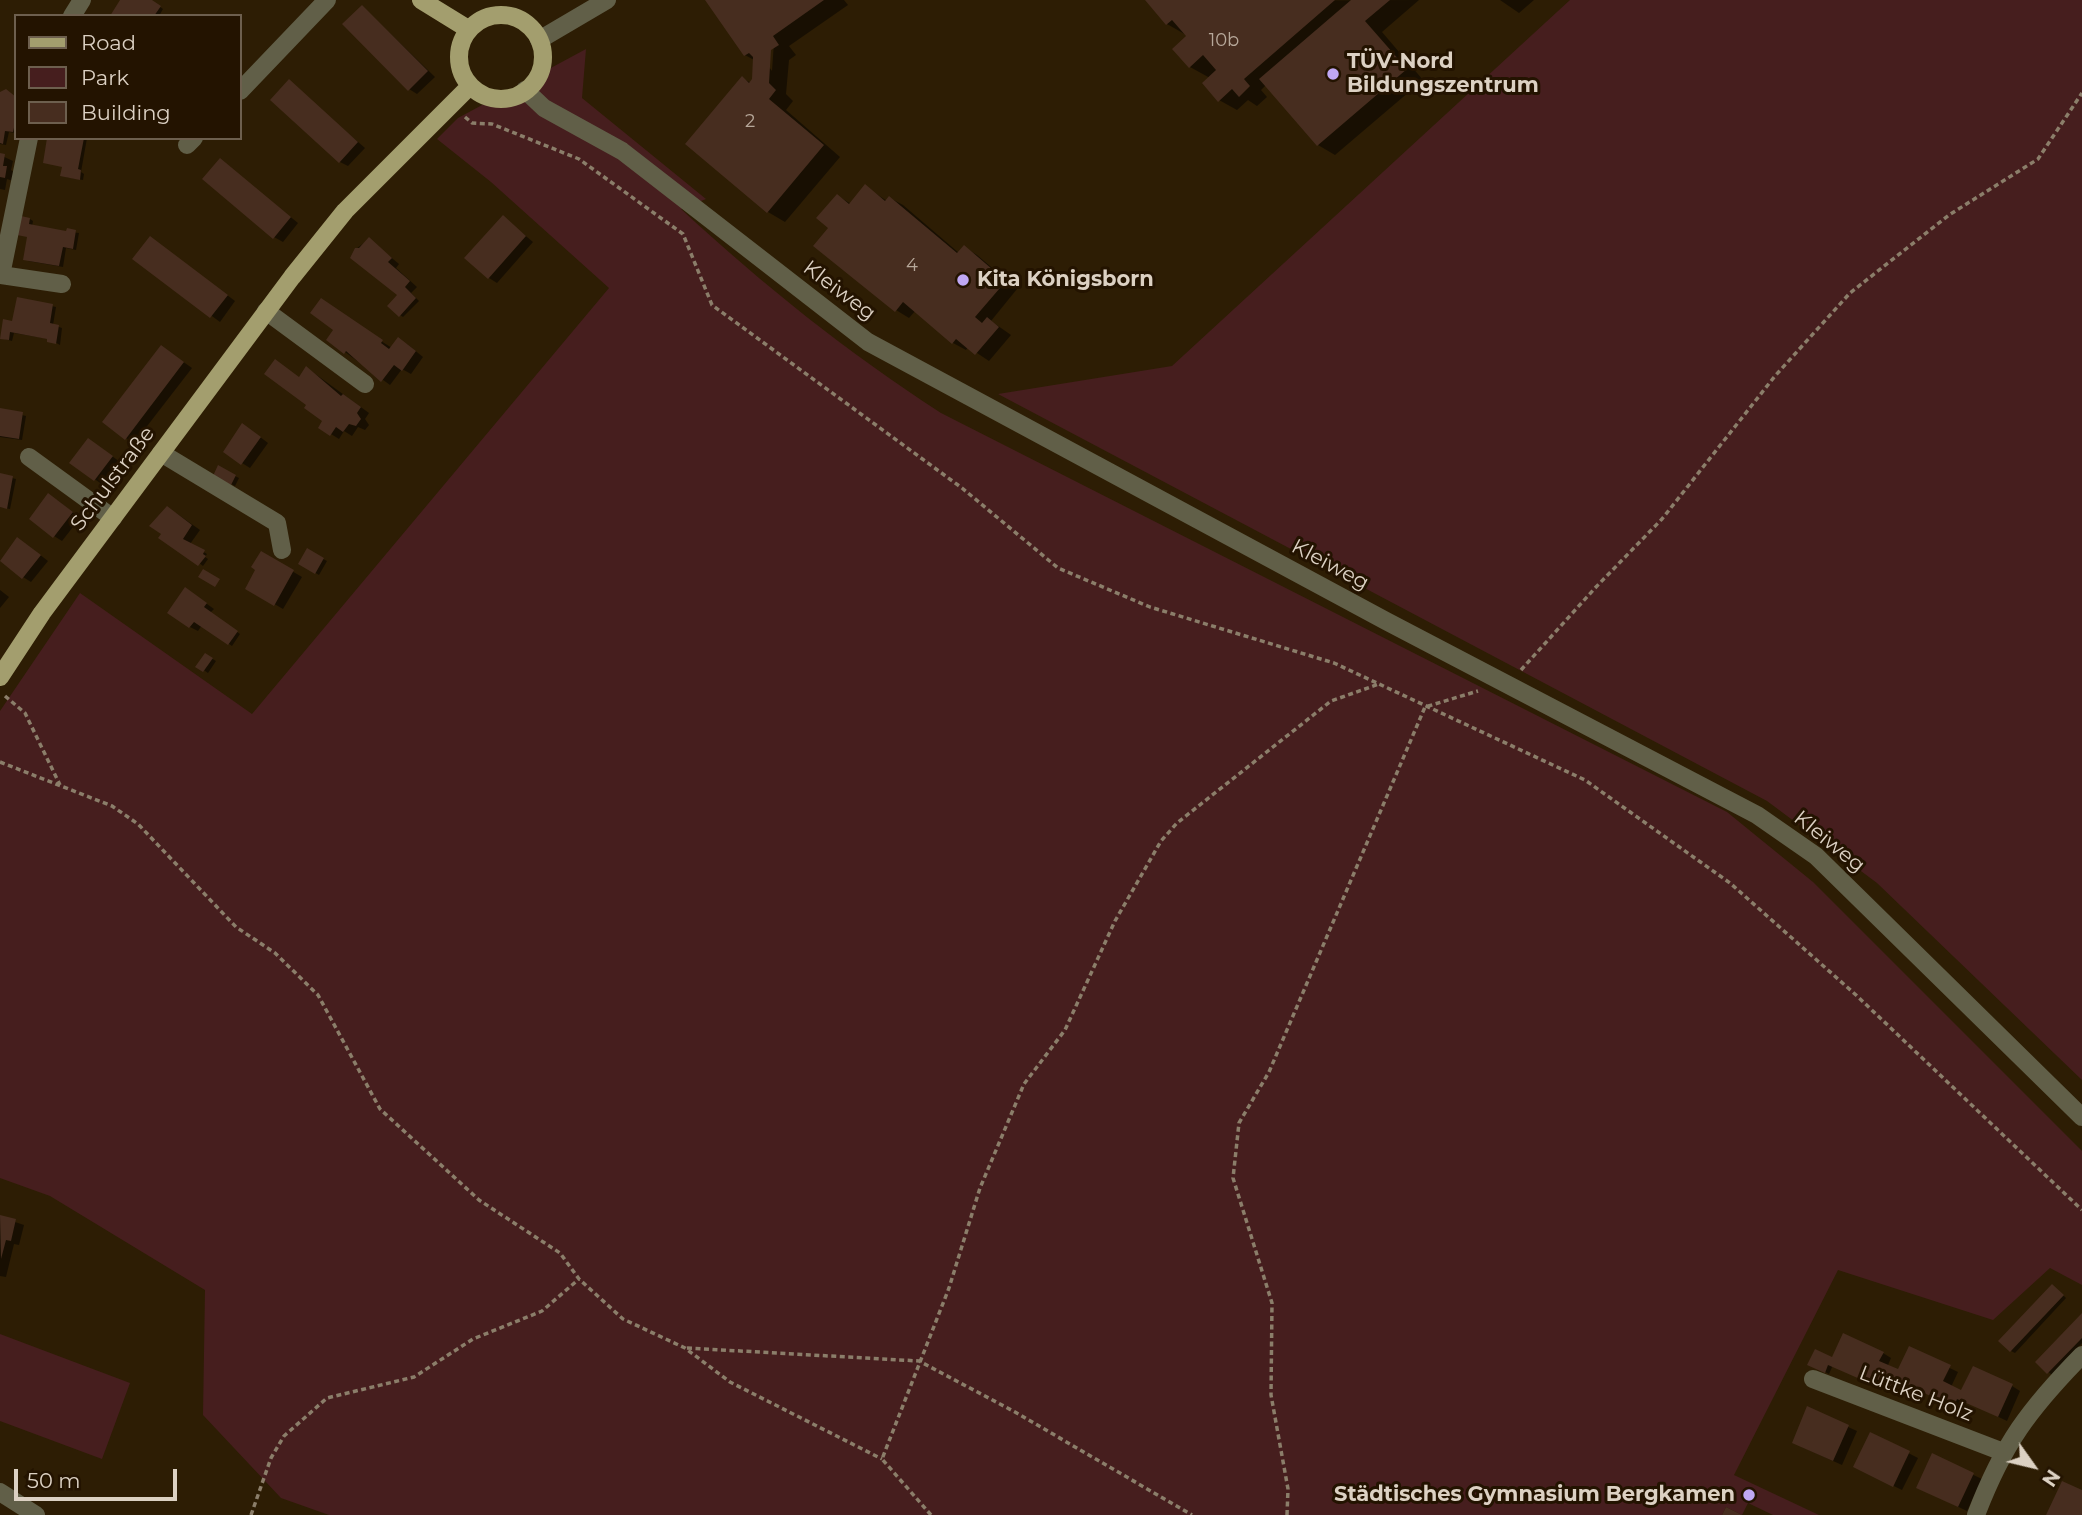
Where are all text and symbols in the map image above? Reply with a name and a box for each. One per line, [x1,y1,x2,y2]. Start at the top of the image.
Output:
legend [14,14,242,140]
text: Road [81,30,136,55]
house number: 10b [1209,30,1239,52]
place label: TÜV-Nord Bildungszentrum [1347,49,1539,99]
text: Park [81,65,129,90]
marker: TÜV-Nord Bildungszentrum [1325,66,1341,82]
text: Building [81,100,171,125]
house number: 2 [745,111,755,133]
house number: 4 [906,255,918,277]
street label: Kleiweg [798,256,880,326]
place label: Kita Königsborn [977,267,1154,293]
marker: Kita Königsborn [955,272,971,288]
street label: Schulstraße [66,422,160,536]
street label: Kleiweg [1287,534,1373,596]
street label: Kleiweg [1788,806,1870,878]
street label: Lüttke Holz [1855,1361,1977,1427]
north arrow [1998,1431,2068,1501]
scale bar [18,1456,180,1500]
text: N [2037,1465,2065,1491]
text: 50 m [27,1468,81,1493]
place label: Städtisches Gymnasium Bergkamen [1334,1482,1735,1508]
marker: Städtisches Gymnasium Bergkamen [1741,1487,1757,1503]

